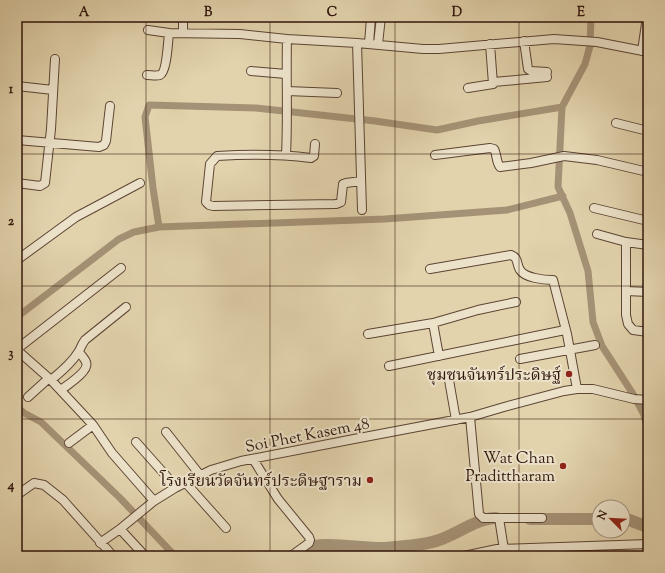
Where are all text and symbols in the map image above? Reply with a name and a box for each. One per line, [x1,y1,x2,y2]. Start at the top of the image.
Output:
text: A [79,4,90,22]
text: B [204,4,213,22]
text: C [327,4,337,22]
text: D [452,4,462,22]
text: E [577,4,585,22]
text: 1 [9,81,14,99]
text: 2 [8,213,15,231]
text: 3 [8,345,14,363]
place label: ชุมชนจันทร์ประดิษฐ์ [427,365,561,388]
marker: ชุมชนจันทร์ประดิษฐ์ [564,369,574,379]
street label: Soi Phet Kasem 48 [243,413,372,460]
place label: Wat Chan Pradittharam [465,448,556,489]
marker: Wat Chan Pradittharam [558,461,568,471]
place label: โรงเรียนวัดจันทร์ประดิษฐาราม [159,470,362,494]
marker: โรงเรียนวัดจันทร์ประดิษฐาราม [365,475,375,485]
text: 4 [7,477,15,495]
north arrow [591,499,631,539]
text: N [593,508,612,524]

